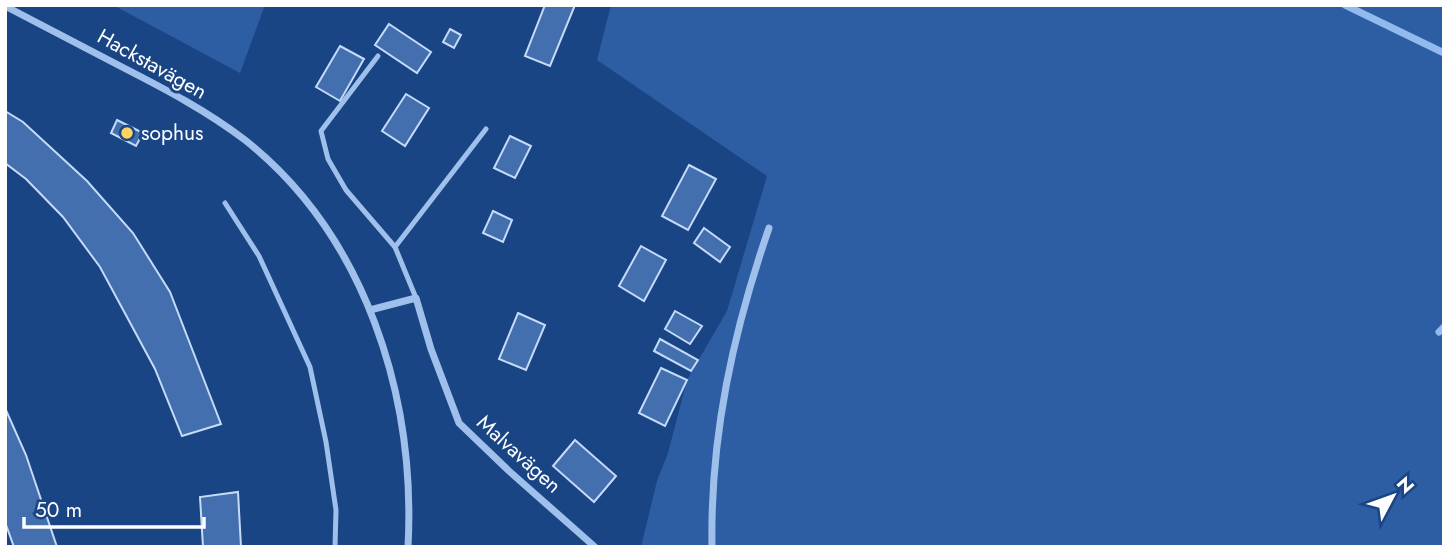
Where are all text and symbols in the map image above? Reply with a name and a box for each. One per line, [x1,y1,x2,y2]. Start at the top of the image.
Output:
street label: Hackstavägen [92,22,212,106]
place label: sophus [141,118,203,148]
marker: sophus [119,125,135,141]
street label: Malvavägen [470,408,568,500]
north arrow [1358,461,1428,531]
text: N [1390,471,1421,500]
scale bar [24,486,205,530]
text: 50 m [35,495,82,525]

